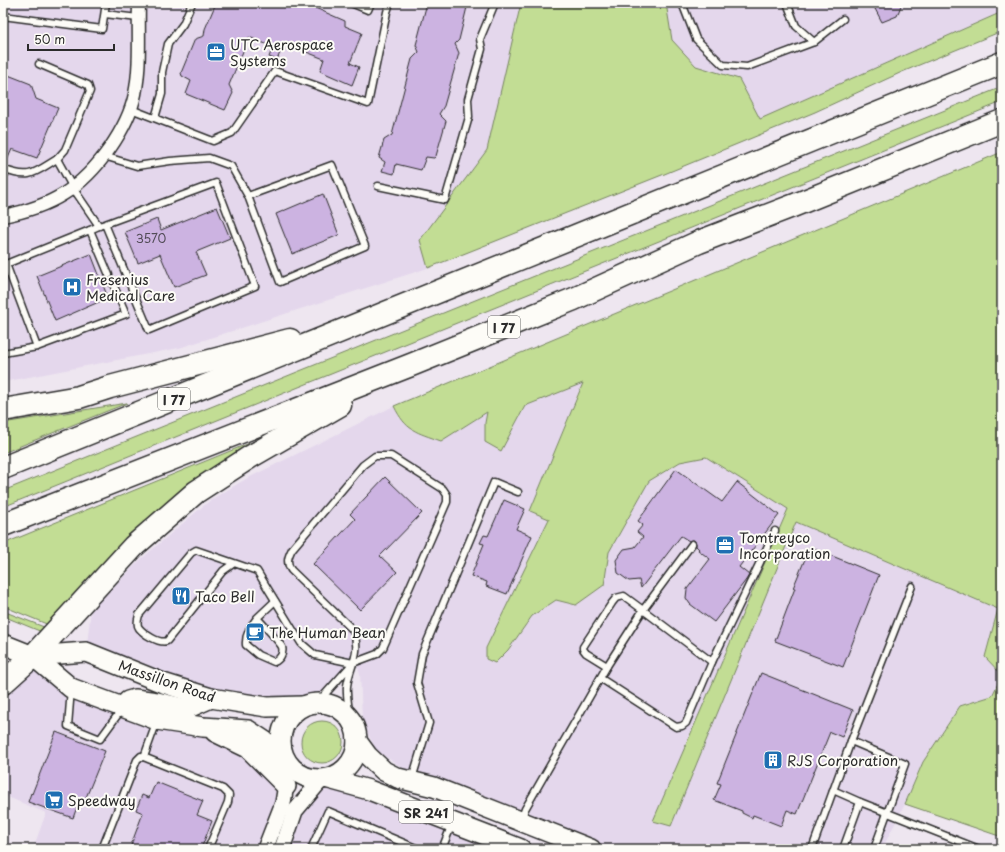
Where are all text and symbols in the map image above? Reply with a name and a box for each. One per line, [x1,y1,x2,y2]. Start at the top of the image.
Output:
scale bar [28,26,114,52]
text: 50 m [34,30,65,48]
place label: UTC Aerospace Systems [230,34,333,71]
office icon: UTC Aerospace Systems [205,41,227,63]
house number: 3570 [136,229,167,247]
place label: Fresenius Medical Care [86,269,175,306]
hospital icon: Fresenius Medical Care [61,276,83,298]
road number: I 77 [488,316,520,338]
road number: I 77 [158,388,190,410]
place label: Tomtreyco Incorporation [739,527,830,564]
office icon: Tomtreyco Incorporation [714,534,736,556]
restaurant icon: Taco Bell [170,585,192,607]
place label: Taco Bell [195,586,255,607]
cafe icon: The Human Bean [244,621,266,643]
place label: The Human Bean [269,622,386,643]
street label: Massillon Road [116,655,218,707]
building icon: RJS Corporation [762,749,784,771]
place label: RJS Corporation [787,750,898,771]
supermarket icon: Speedway [43,789,65,811]
place label: Speedway [68,790,136,811]
road number: SR 241 [399,801,453,823]

